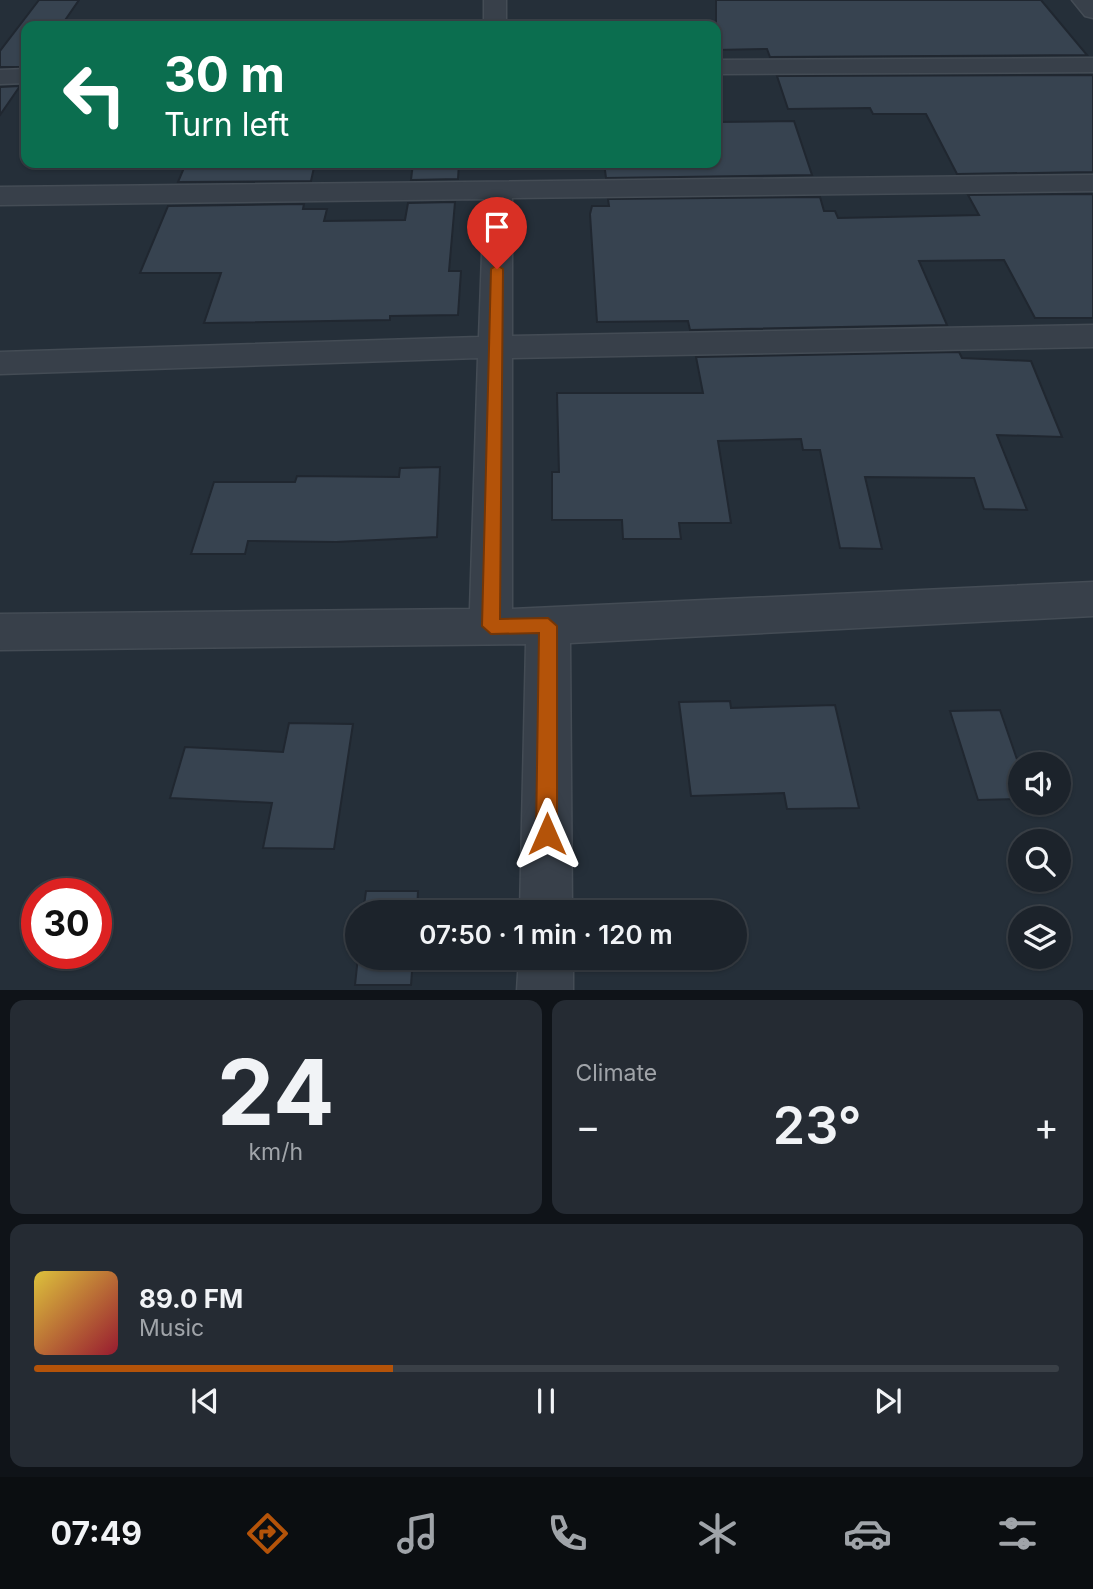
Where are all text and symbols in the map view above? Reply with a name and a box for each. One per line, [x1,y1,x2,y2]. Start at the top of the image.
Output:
text: 30 m [164,45,285,104]
icon: left [49,49,140,140]
text: Turn left [164,105,289,144]
pin [467,197,527,269]
icon: arrive [478,208,516,246]
map controls [1008,752,1071,969]
button: sound [1008,752,1071,815]
position arrow [510,797,584,871]
button: search [1008,829,1071,892]
speed limit sign: 30 [21,878,112,969]
button: layers [1008,906,1071,969]
text: 07:50 · 1 min · 120 m [419,919,673,950]
text: 24 [217,1037,334,1147]
text: Climate [576,1059,657,1087]
text: 23° [773,1094,862,1157]
text: − [576,1103,601,1149]
text: + [1034,1103,1059,1149]
text: km/h [248,1138,303,1166]
text: 89.0 FM [139,1283,243,1314]
text: Music [139,1314,204,1342]
icon: previous [186,1382,224,1420]
icon: pause [527,1382,565,1420]
icon: next [869,1382,907,1420]
icon: directions [243,1509,292,1558]
icon: music [393,1509,442,1558]
icon: phone [543,1509,592,1558]
icon: climate [693,1509,742,1558]
icon: car [843,1509,892,1558]
icon: filters [993,1509,1042,1558]
text: 07:49 [51,1514,142,1553]

